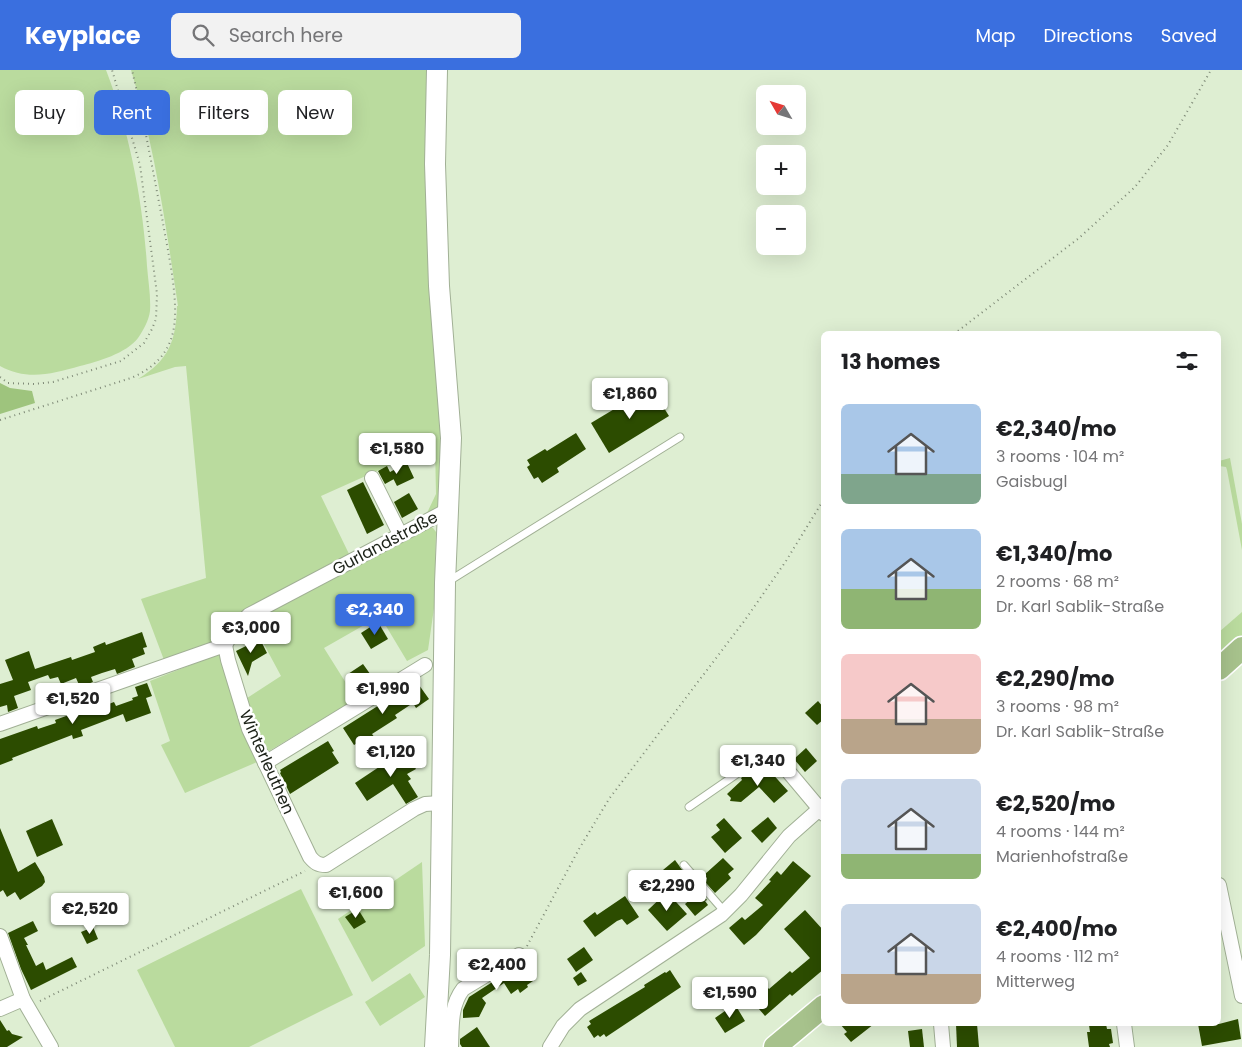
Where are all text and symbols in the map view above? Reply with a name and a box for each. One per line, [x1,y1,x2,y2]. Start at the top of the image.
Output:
search box [171,13,521,58]
text: Keyplace [25,19,141,52]
icon: search [189,21,217,49]
text: Search here [229,22,343,49]
text: Map [976,23,1015,48]
text: Directions [1043,23,1133,48]
text: Saved [1161,23,1217,48]
north arrow [756,85,806,135]
map controls [756,85,806,255]
chip: Buy [15,90,84,135]
chip: Rent [94,90,170,135]
chip: Filters [180,90,268,135]
chip: New [278,90,352,135]
button: + [756,145,806,195]
button: − [756,205,806,255]
text: 13 homes [841,347,940,376]
icon: filters [1173,347,1201,375]
pin: €1,860 [589,378,671,420]
text: €1,860 [603,382,657,405]
text: €2,340/mo [996,414,1116,443]
icon: home [881,424,941,484]
pin: €1,580 [356,432,438,475]
text: €1,580 [370,437,424,460]
text: 3 rooms · 104 m² [996,445,1124,468]
text: Gaisbugl [996,470,1067,493]
street label: Gurlandstraße [328,506,442,580]
text: €1,340/mo [996,539,1112,568]
icon: home [881,549,941,609]
text: 2 rooms · 68 m² [996,570,1119,593]
pin: €2,340 [334,594,416,636]
text: Dr. Karl Sablik-Straße [996,595,1164,618]
text: €2,340 [346,598,404,621]
pin: €3,000 [210,612,292,654]
text: €3,000 [222,616,280,639]
text: €2,290/mo [996,664,1114,693]
pin: €1,990 [342,672,424,715]
icon: home [881,674,941,734]
text: €1,990 [356,677,410,700]
pin: €1,520 [32,682,114,725]
text: €1,520 [46,687,100,710]
text: 3 rooms · 98 m² [996,695,1119,718]
street label: Winterleuthen [234,706,300,818]
text: Dr. Karl Sablik-Straße [996,720,1164,743]
pin: €1,120 [350,736,432,778]
text: €1,120 [367,740,415,763]
pin: €1,340 [717,744,799,787]
text: €1,340 [731,749,785,772]
text: €2,520/mo [996,789,1115,818]
icon: home [881,799,941,859]
text: 4 rooms · 144 m² [996,820,1125,843]
text: Marienhofstraße [996,845,1128,868]
pin: €2,290 [626,870,708,912]
text: €2,290 [639,874,695,897]
pin: €1,600 [315,876,397,919]
text: €1,600 [329,881,383,904]
pin: €2,520 [49,892,131,935]
text: €2,520 [62,897,118,920]
text: €2,400/mo [996,914,1117,943]
icon: home [881,924,941,984]
text: 4 rooms · 112 m² [996,945,1119,968]
pin: €2,400 [456,948,538,991]
text: €2,400 [468,953,526,976]
text: Mitterweg [996,970,1075,993]
pin: €1,590 [689,976,771,1019]
text: €1,590 [703,981,757,1004]

